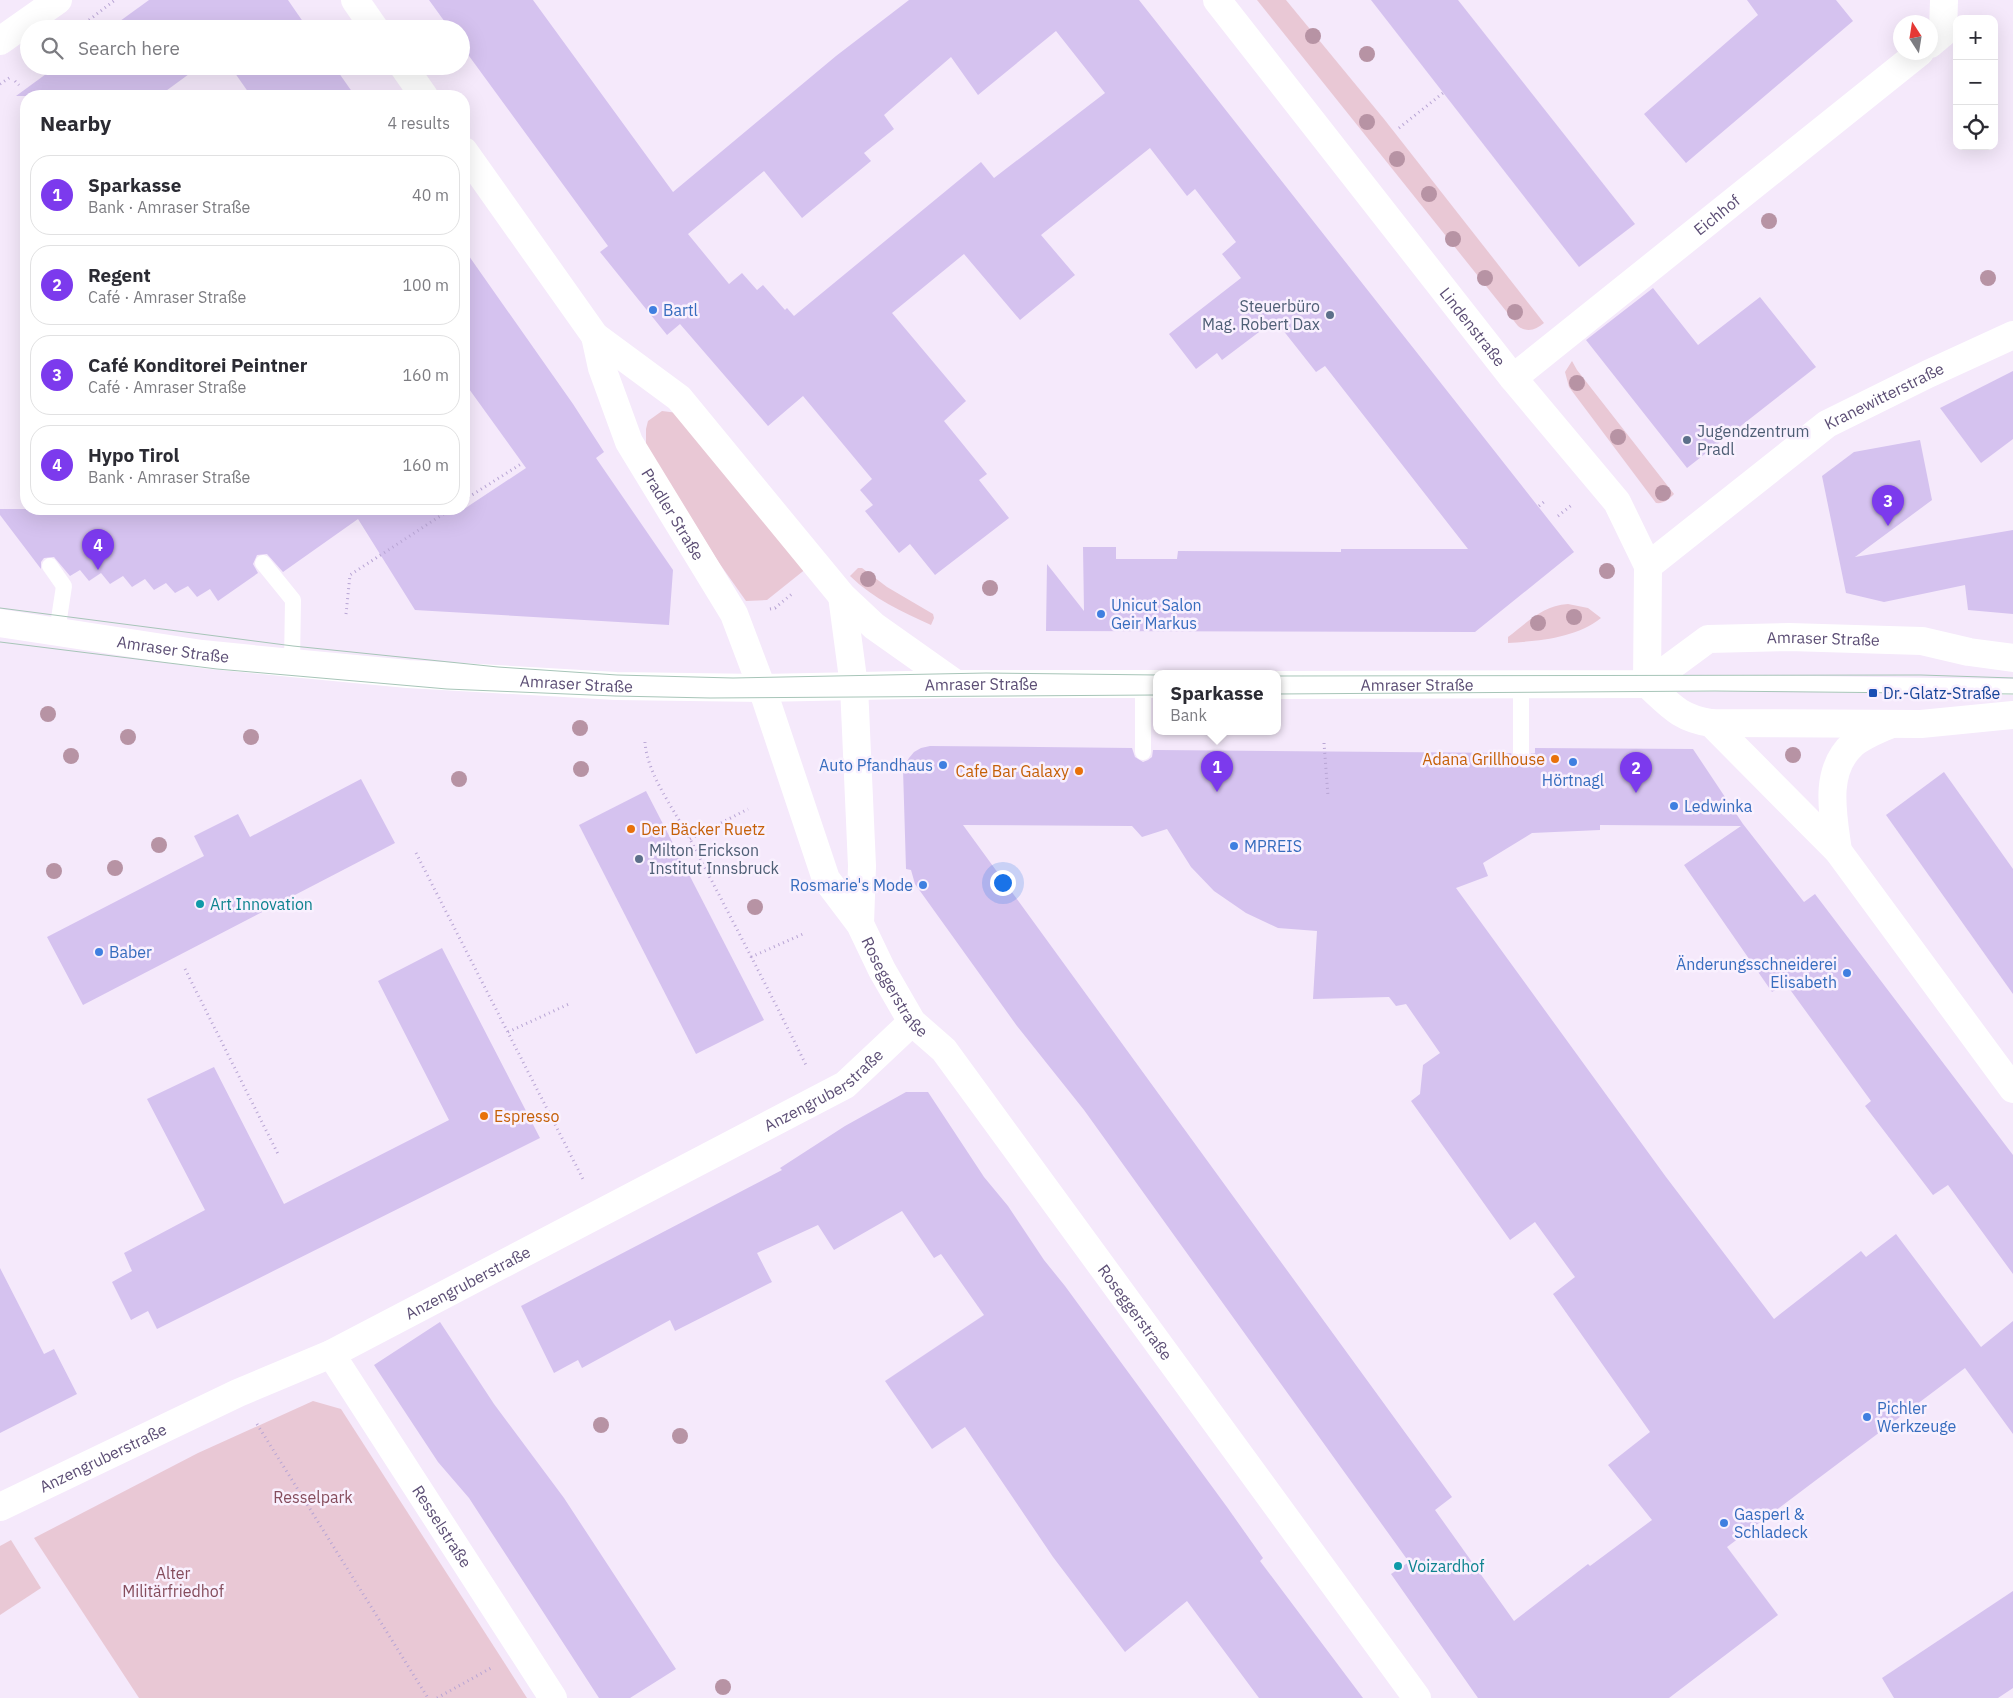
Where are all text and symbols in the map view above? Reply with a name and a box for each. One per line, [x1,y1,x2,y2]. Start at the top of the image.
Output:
north arrow [1893,15,1938,60]
map controls [1953,15,1998,150]
button: + [1953,15,1998,60]
search box [20,20,470,75]
icon: search [38,34,66,62]
text: Search here [78,36,180,60]
button: − [1953,60,1998,105]
button: locate [1953,105,1998,150]
text: Nearby [40,109,111,137]
text: 4 results [387,113,450,133]
text: Sparkasse [88,173,181,197]
text: 1 [52,185,62,205]
text: 40 m [412,185,449,205]
street label: Eichhof [1690,190,1744,239]
text: Bank · Amraser Straße [88,197,250,217]
text: Regent [88,263,151,287]
text: 2 [52,275,62,295]
text: 100 m [402,275,449,295]
street label: Lindenstraße [1436,283,1510,370]
text: Café · Amraser Straße [88,287,246,307]
place label: Steuerbüro Mag. Robert Dax [1202,296,1320,334]
place label: Bartl [663,300,698,320]
marker: Bartl [647,304,659,316]
marker: Steuerbüro Mag. Robert Dax [1324,309,1336,321]
text: Café Konditorei Peintner [88,353,307,377]
street label: Kranewitterstraße [1821,358,1947,434]
text: 3 [52,365,62,385]
text: 160 m [402,365,449,385]
text: Café · Amraser Straße [88,377,246,397]
place label: Jugendzentrum Pradl [1697,421,1809,459]
marker: Jugendzentrum Pradl [1681,434,1693,446]
text: Hypo Tirol [88,443,179,467]
text: 4 [52,455,62,475]
text: 160 m [402,455,449,475]
street label: Pradler Straße [637,464,709,564]
text: Bank · Amraser Straße [88,467,250,487]
pin: 3 [1872,485,1904,526]
pin: 4 [82,529,114,570]
place label: Unicut Salon Geir Markus [1111,595,1202,633]
marker: Unicut Salon Geir Markus [1095,608,1107,620]
street label: Amraser Straße [1766,627,1880,650]
street label: Amraser Straße [116,631,230,667]
street label: Amraser Straße [519,670,633,696]
popup [1153,670,1281,735]
street label: Amraser Straße [924,674,1038,695]
street label: Amraser Straße [1360,674,1474,695]
text: Sparkasse [1170,681,1264,705]
place label: Dr.-Glatz-Straße [1883,683,2001,703]
marker: Dr.-Glatz-Straße [1867,687,1879,699]
text: Bank [1170,705,1207,725]
place label: Adana Grillhouse [1422,749,1545,769]
pin: 1 [1201,751,1233,792]
pin: 2 [1620,752,1652,793]
marker: Adana Grillhouse [1549,753,1561,765]
place label: Auto Pfandhaus [819,755,933,775]
marker: Hörtnagl [1567,756,1579,768]
marker: Auto Pfandhaus [937,759,949,771]
place label: Cafe Bar Galaxy [956,761,1069,781]
marker: Cafe Bar Galaxy [1073,765,1085,777]
place label: Hörtnagl [1542,770,1604,790]
place label: Ledwinka [1684,796,1753,816]
marker: Ledwinka [1668,800,1680,812]
place label: Der Bäcker Ruetz [641,819,765,839]
marker: Der Bäcker Ruetz [625,823,637,835]
place label: MPREIS [1244,836,1302,856]
place label: Milton Erickson Institut Innsbruck [649,840,780,878]
marker: MPREIS [1228,840,1240,852]
marker: Milton Erickson Institut Innsbruck [633,853,645,865]
your location [990,870,1016,896]
place label: Rosmarie's Mode [790,875,913,895]
marker: Rosmarie's Mode [917,879,929,891]
place label: Art Innovation [210,894,313,914]
marker: Art Innovation [194,898,206,910]
street label: Roseggerstraße [857,933,932,1041]
place label: Baber [109,942,152,962]
marker: Baber [93,946,105,958]
place label: Änderungsschneiderei Elisabeth [1676,954,1837,992]
marker: Änderungsschneiderei Elisabeth [1841,967,1853,979]
street label: Anzengruberstraße [760,1044,887,1136]
place label: Espresso [494,1106,559,1126]
marker: Espresso [478,1110,490,1122]
street label: Anzengruberstraße [402,1241,534,1323]
street label: Roseggerstraße [1094,1260,1177,1364]
place label: Pichler Werkzeuge [1877,1398,1957,1436]
marker: Pichler Werkzeuge [1861,1411,1873,1423]
street label: Anzengruberstraße [36,1419,170,1497]
street label: Resselstraße [408,1481,476,1571]
park label: Resselpark [273,1487,353,1507]
place label: Gasperl & Schladeck [1734,1504,1808,1542]
marker: Gasperl & Schladeck [1718,1517,1730,1529]
place label: Voizardhof [1408,1556,1484,1576]
marker: Voizardhof [1392,1560,1404,1572]
park label: Alter Militärfriedhof [122,1563,224,1601]

